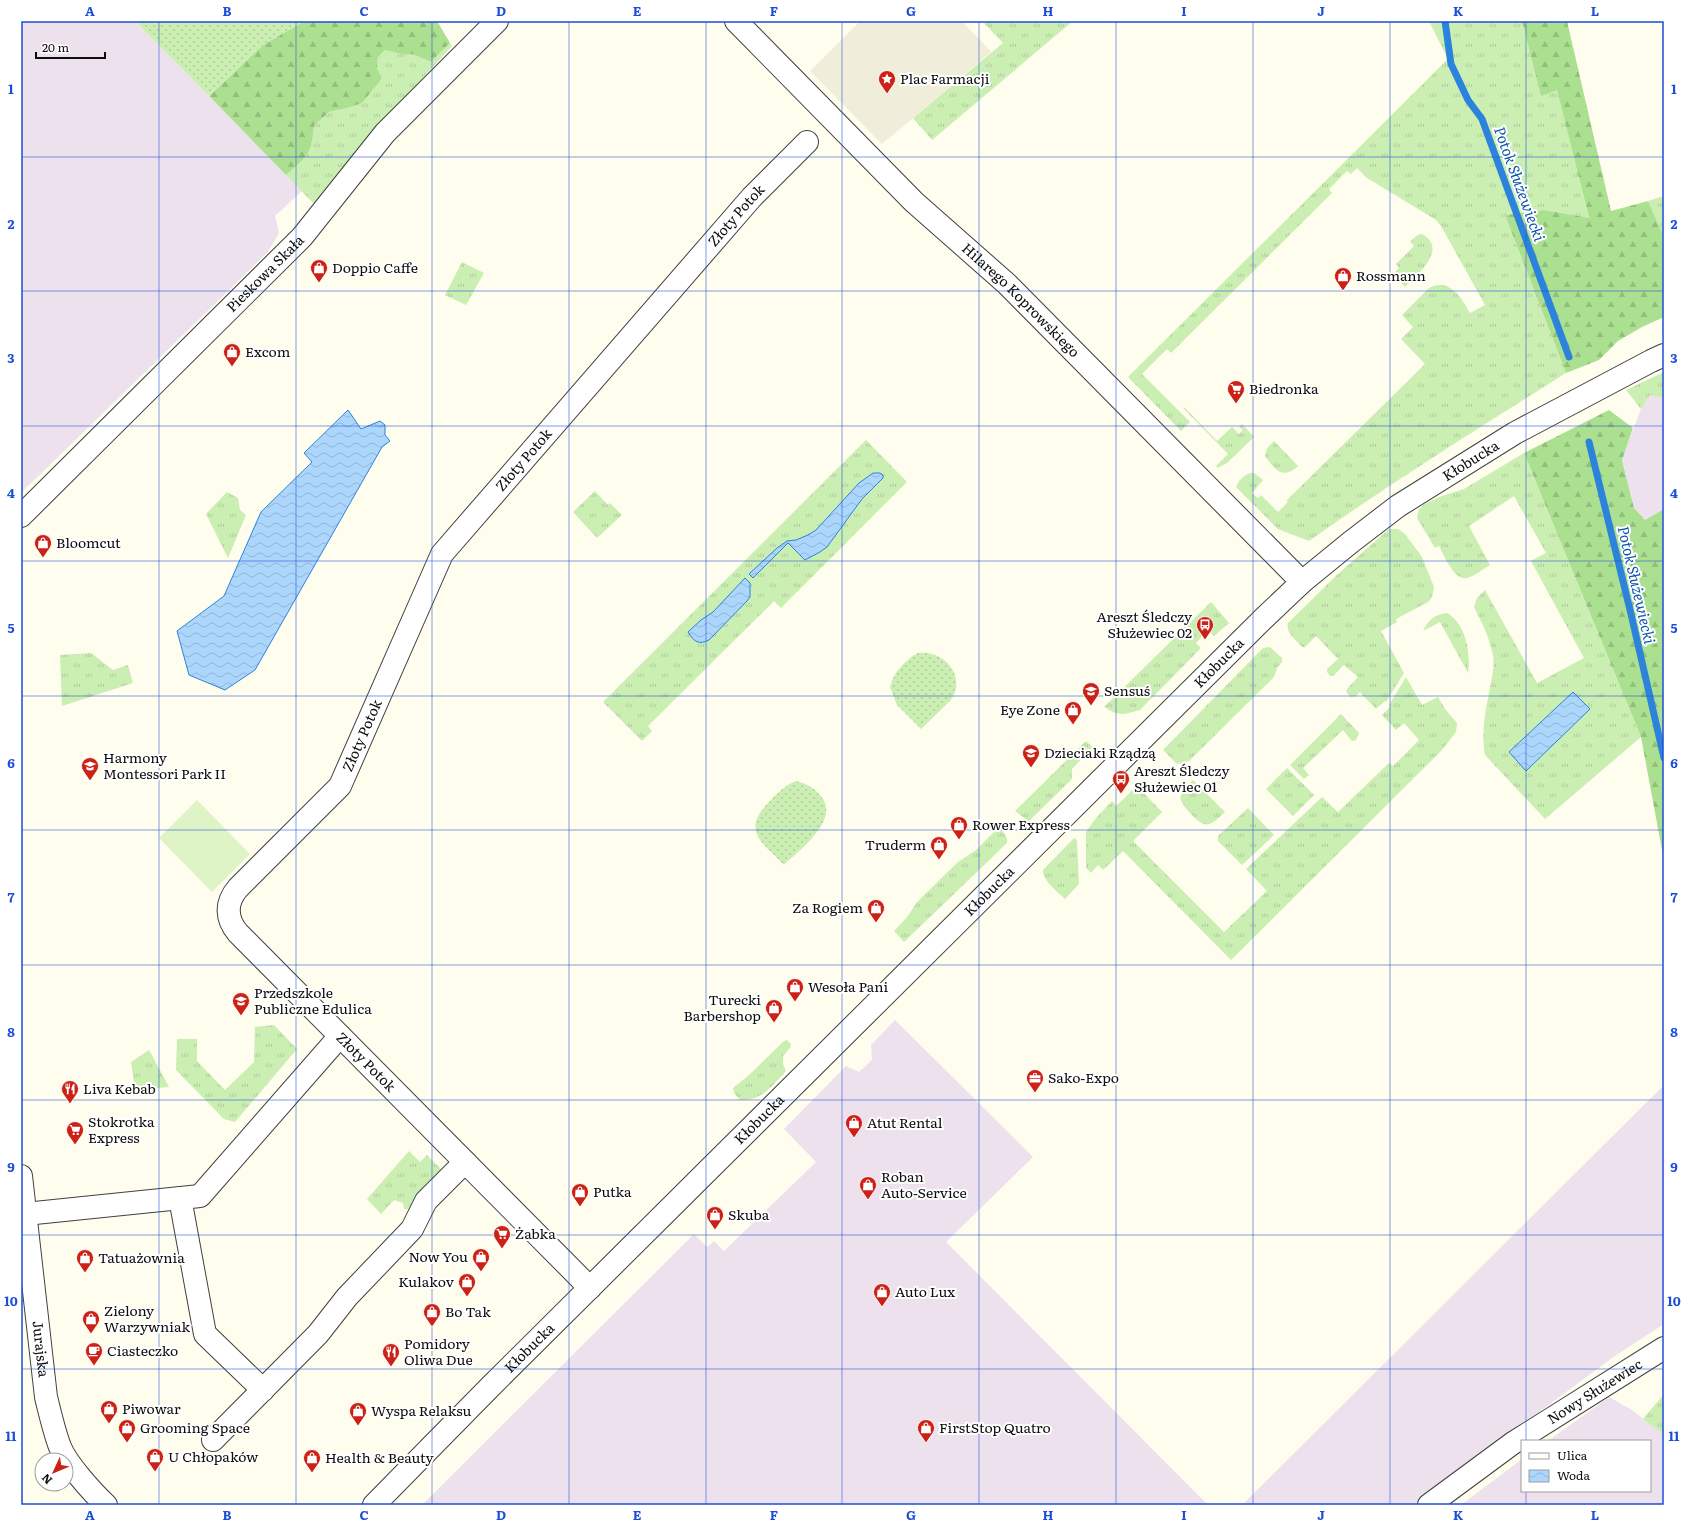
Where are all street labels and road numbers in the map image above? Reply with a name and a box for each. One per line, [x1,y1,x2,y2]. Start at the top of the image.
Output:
street label: Złoty Potok [703,179,769,250]
street label: Pieskowa Skała [221,230,308,316]
street label: Hilarego Koprowskiego [958,238,1085,361]
street label: Złoty Potok [490,423,556,495]
street label: Kłobucka [1438,434,1503,485]
street label: Kłobucka [1189,632,1248,691]
street label: Złoty Potok [337,696,386,774]
street label: Kłobucka [959,861,1018,920]
street label: Złoty Potok [332,1027,401,1096]
street label: Kłobucka [729,1089,788,1148]
street label: Kłobucka [499,1317,558,1377]
street label: Jurajska [28,1319,55,1379]
street label: Nowy Służewiec [1543,1353,1646,1428]

